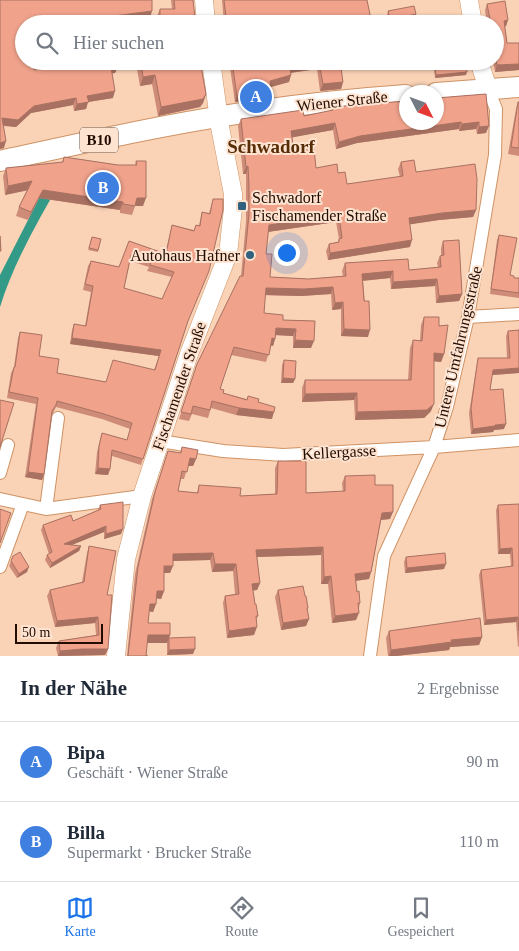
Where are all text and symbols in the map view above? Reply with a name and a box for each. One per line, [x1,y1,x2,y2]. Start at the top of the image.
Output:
search box [15,15,504,70]
icon: search [33,29,61,57]
text: Hier suchen [73,32,164,53]
pin: A [240,78,272,116]
north arrow [399,85,444,130]
street label: Wiener Straße [296,88,388,114]
road number: B10 [80,128,118,152]
district label: Schwadorf [227,136,315,157]
pin: B [87,169,119,207]
place label: Schwadorf Fischamender Straße [252,189,387,224]
marker: Schwadorf Fischamender Straße [236,200,248,212]
your location [274,240,300,266]
place label: Autohaus Hafner [130,247,241,264]
marker: Autohaus Hafner [244,249,256,261]
street label: Untere Umfahrungsstraße [431,264,486,430]
street label: Fischamender Straße [149,320,209,452]
street label: Kellergasse [301,442,377,463]
scale bar [15,621,102,644]
text: 50 m [22,625,50,640]
text: In der Nähe [20,676,127,700]
text: 2 Ergebnisse [417,680,499,697]
text: Bipa [67,742,105,763]
text: A [30,753,42,770]
text: 90 m [467,753,499,770]
text: Geschäft · Wiener Straße [67,764,228,781]
text: Billa [67,822,105,843]
text: B [31,833,41,850]
text: 110 m [459,833,499,850]
text: Supermarkt · Brucker Straße [67,844,251,861]
tab: Karte [65,894,96,940]
tab: Route [225,894,258,940]
tab: Gespeichert [388,894,454,940]

